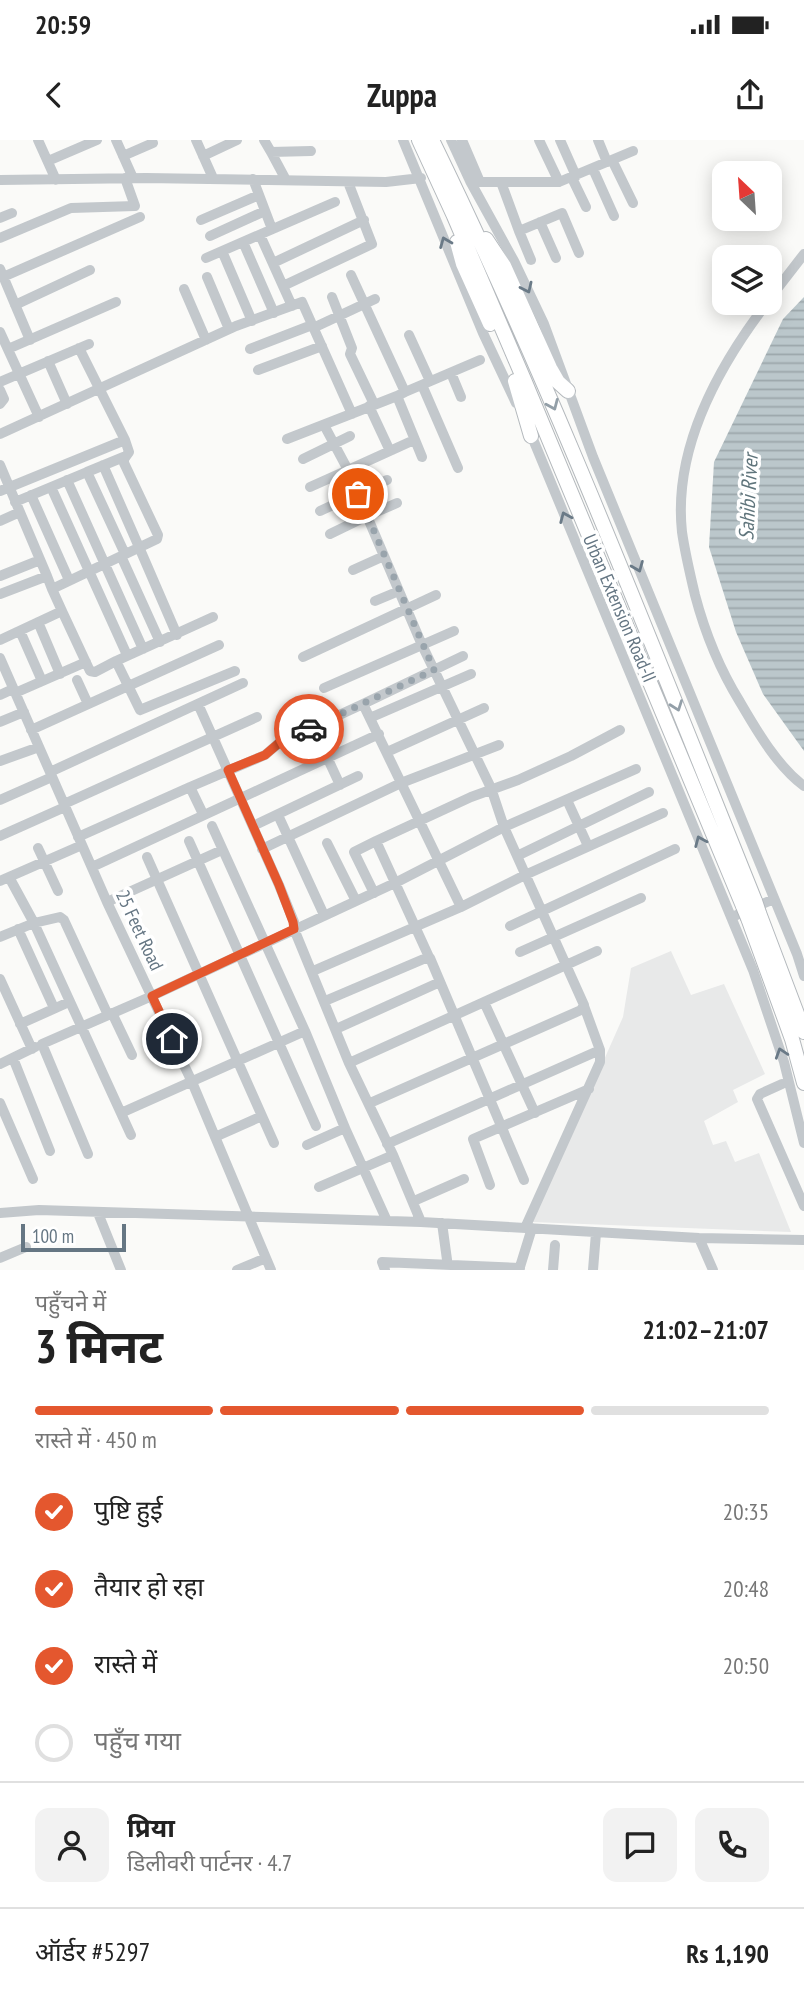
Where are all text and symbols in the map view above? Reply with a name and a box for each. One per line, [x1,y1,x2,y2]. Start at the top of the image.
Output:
text: 20:59 [35,8,91,41]
text: Zuppa [367,74,437,116]
icon: back [35,76,73,114]
icon: share [731,76,769,114]
north arrow [712,161,782,231]
map controls [712,161,782,315]
one-way arrow [439,236,453,249]
button: layers [712,245,782,315]
one-way arrow [519,281,533,293]
one-way arrow [545,398,559,410]
water label: Sahibi River [732,450,764,541]
pin [328,464,388,524]
icon: bag [339,475,377,513]
one-way arrow [560,512,574,524]
street label: Urban Extension Road-II [578,530,662,686]
one-way arrow [630,560,644,573]
courier [274,694,344,764]
one-way arrow [669,699,683,711]
icon: car [290,710,328,748]
one-way arrow [694,835,708,847]
street label: 25 Feet Road [111,886,169,974]
pin [142,1009,202,1069]
icon: home [153,1020,191,1058]
one-way arrow [775,1047,789,1060]
scale bar [21,1221,126,1253]
text: 100 m [32,1224,74,1248]
text: पहुँचने में [35,1288,106,1317]
text: 21:02–21:07 [642,1313,769,1346]
text: 3 मिनट [35,1316,163,1376]
text: रास्ते में · 450 m [35,1425,157,1454]
icon: check [35,1493,73,1531]
text: पुष्टि हुई [94,1493,163,1526]
text: 20:35 [723,1497,769,1526]
icon: check [35,1570,73,1608]
text: तैयार हो रहा [94,1570,204,1603]
text: 20:48 [723,1574,769,1603]
icon: check [35,1647,73,1685]
text: रास्ते में [94,1647,157,1680]
text: 20:50 [723,1651,769,1680]
text: पहुँच गया [94,1724,181,1757]
button: person [35,1808,109,1882]
button: chat [603,1808,677,1882]
button: phone [695,1808,769,1882]
text: प्रिया [127,1811,175,1844]
text: डिलीवरी पार्टनर · 4.7 [127,1848,292,1877]
text: ऑर्डर #5297 [35,1935,150,1968]
text: Rs 1,190 [686,1937,769,1970]

